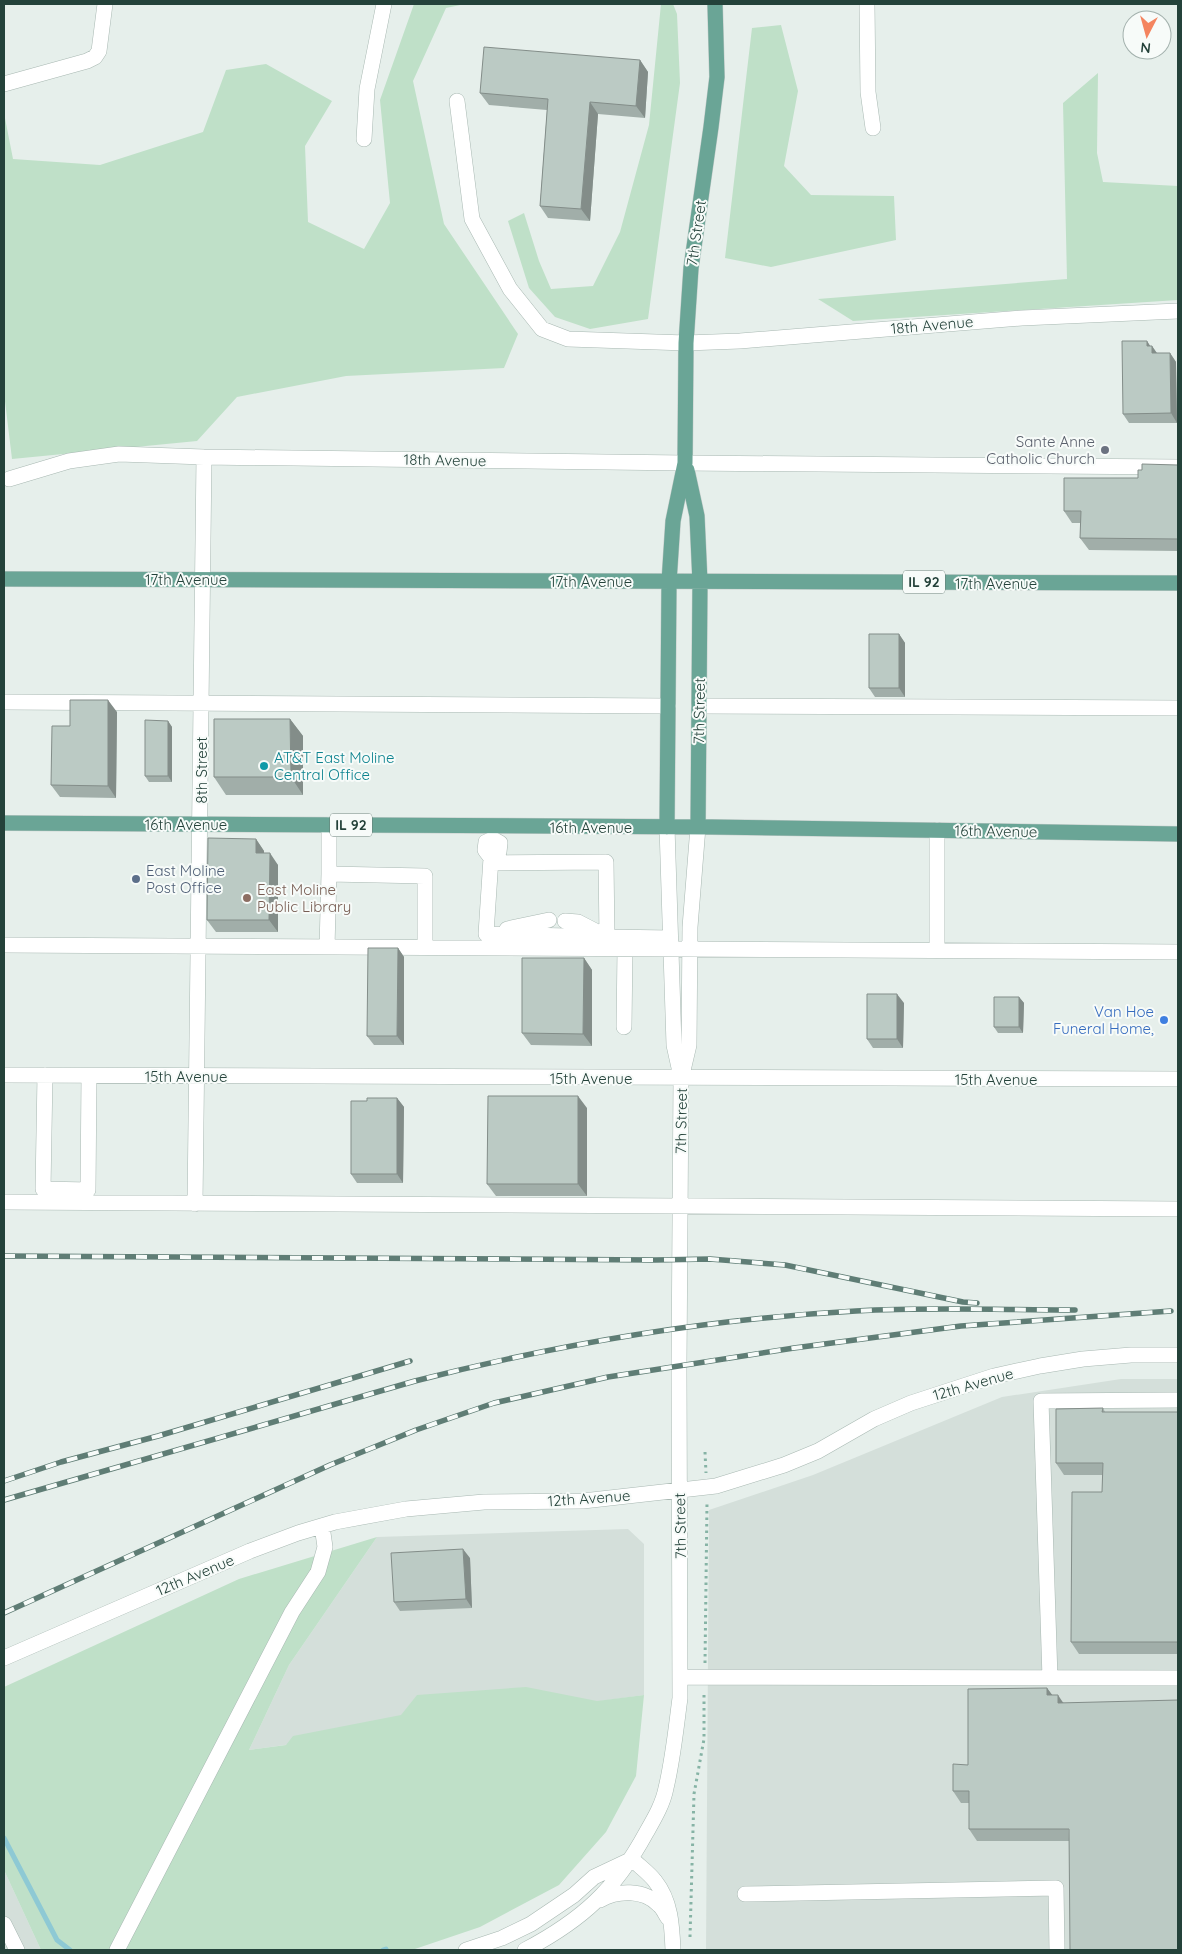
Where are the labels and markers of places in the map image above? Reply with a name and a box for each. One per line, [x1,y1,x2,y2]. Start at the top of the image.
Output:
place label: Sante Anne Catholic Church [986,432,1095,468]
marker: Sante Anne Catholic Church [1099,444,1111,456]
place label: AT&T East Moline Central Office [274,748,394,784]
marker: AT&T East Moline Central Office [258,760,270,772]
place label: East Moline Post Office [146,861,225,897]
marker: East Moline Post Office [130,873,142,885]
place label: East Moline Public Library [257,880,351,916]
marker: East Moline Public Library [241,892,253,904]
place label: Van Hoe Funeral Home, [1053,1002,1154,1038]
marker: Van Hoe Funeral Home, [1158,1014,1170,1026]

